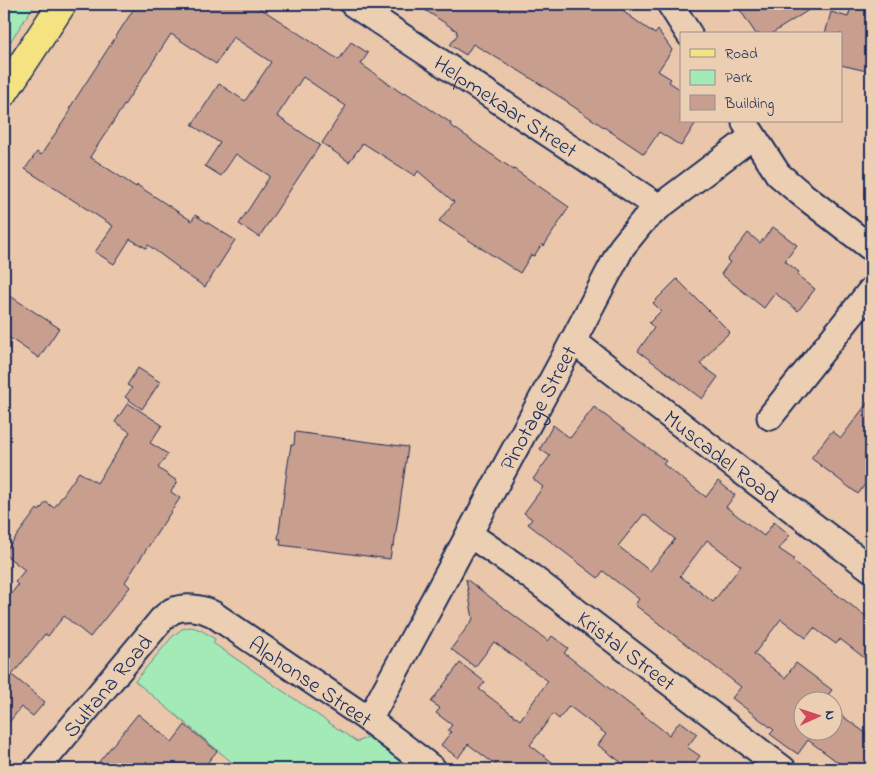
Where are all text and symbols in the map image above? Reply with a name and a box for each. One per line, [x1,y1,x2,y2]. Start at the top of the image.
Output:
legend [680,32,842,122]
text: Road [725,43,758,65]
street label: Helpmekaar Street [426,49,583,168]
text: Park [725,67,753,89]
text: Building [724,93,774,116]
street label: Pinotage Street [493,340,587,477]
street label: Muscadel Road [655,403,785,513]
street label: Kristal Street [569,604,682,701]
street label: Sultana Road [57,629,162,746]
street label: Alphonse Street [241,630,378,737]
north arrow [792,690,842,740]
text: N [819,710,840,721]

